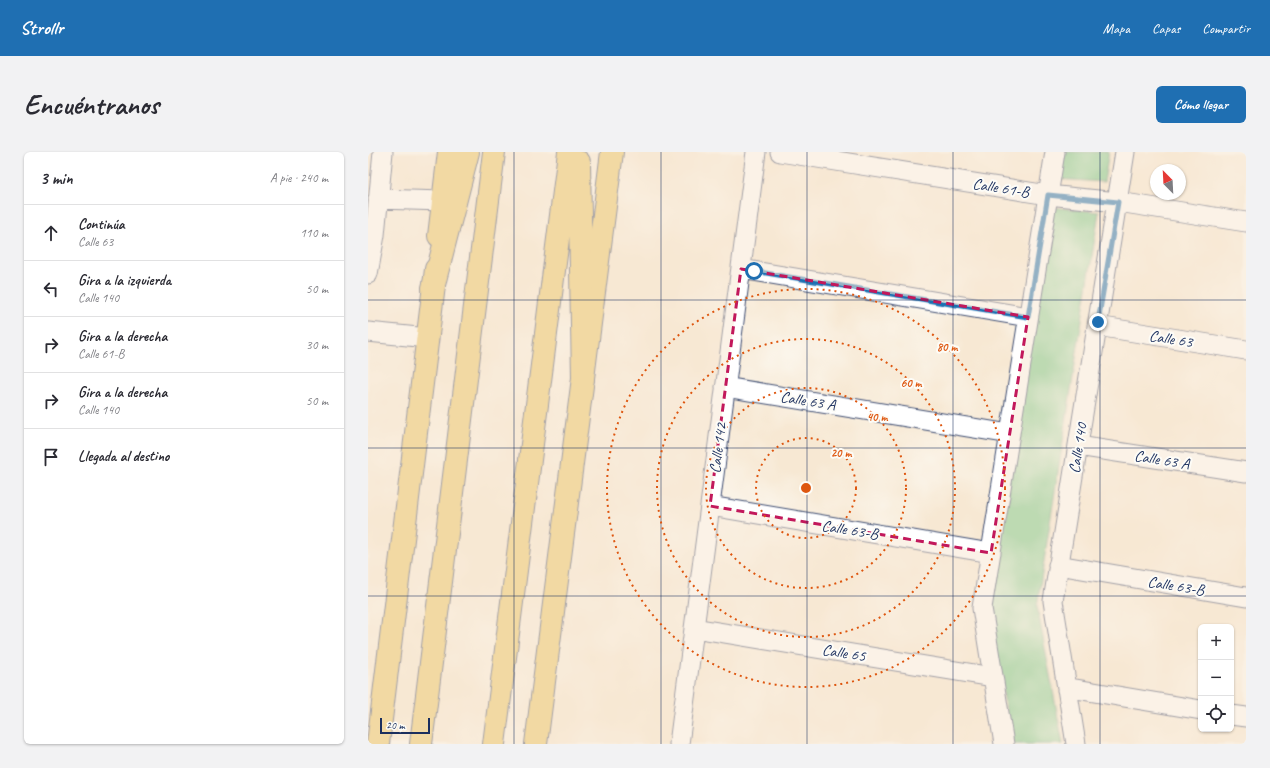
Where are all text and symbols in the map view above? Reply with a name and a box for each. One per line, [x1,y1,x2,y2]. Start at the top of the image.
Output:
text: Strollr [20,16,63,40]
text: Mapa [1103,20,1130,37]
text: Capas [1152,20,1180,37]
text: Compartir [1202,20,1250,37]
button: Cómo llegar [1156,86,1246,123]
text: Encuéntranos [24,87,159,122]
north arrow [1150,164,1186,200]
text: 3 min [40,168,73,189]
text: A pie · 240 m [270,170,328,186]
street label: Calle 61-B [971,174,1032,203]
text: Continúa [78,215,125,234]
icon: ahead [40,222,62,244]
text: 110 m [300,225,328,241]
text: Calle 63 [78,234,113,250]
route start [745,262,763,280]
text: Gira a la izquierda [78,271,171,290]
icon: left [40,278,62,300]
text: 50 m [306,281,328,297]
text: Calle 140 [78,290,119,306]
route end [1089,313,1107,331]
street label: Calle 63 [1148,326,1196,353]
text: Gira a la derecha [78,327,167,346]
icon: right [40,334,62,356]
text: 30 m [306,337,328,353]
text: 80 m [937,339,958,355]
text: Calle 61-B [78,346,124,362]
text: 60 m [901,375,923,391]
text: Gira a la derecha [78,383,167,402]
street label: Calle 63 A [779,387,838,415]
icon: right [40,390,62,412]
text: 50 m [306,393,328,409]
text: Calle 140 [78,402,119,418]
text: 40 m [867,409,888,425]
street label: Calle 142 [705,420,731,474]
street label: Calle 140 [1064,420,1092,475]
text: 20 m [831,445,852,461]
icon: arrive [40,446,62,468]
street label: Calle 63 A [1133,446,1192,474]
text: Llegada al destino [78,447,169,466]
centre of rings [799,481,813,495]
street label: Calle 63-B [820,516,881,545]
street label: Calle 63-B [1146,572,1207,601]
map controls [1198,624,1234,732]
button: + [1198,624,1234,660]
street label: Calle 65 [821,640,868,666]
button: − [1198,660,1234,696]
button: locate [1198,696,1234,732]
scale bar [380,716,430,735]
text: 20 m [386,718,405,732]

